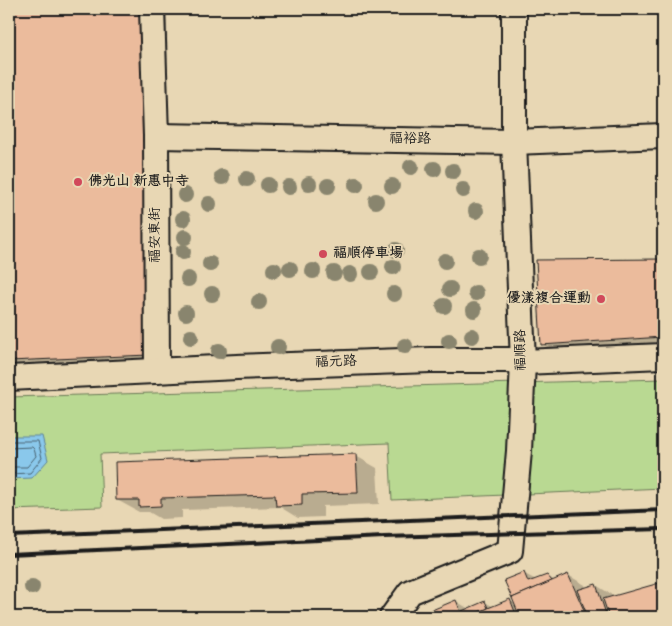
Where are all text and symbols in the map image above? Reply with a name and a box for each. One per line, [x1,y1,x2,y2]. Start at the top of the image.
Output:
street label: 福裕路 [389,130,431,149]
place label: 佛光山 新惠中寺 [88,174,189,191]
marker: 佛光山 新惠中寺 [72,176,84,188]
street label: 福安東街 [147,207,165,263]
place label: 福順停車場 [333,245,403,263]
marker: 福順停車場 [317,248,329,260]
place label: 優漾複合運動 [507,290,591,308]
marker: 優漾複合運動 [595,293,607,305]
street label: 福順路 [512,329,531,371]
street label: 福元路 [315,353,357,372]

